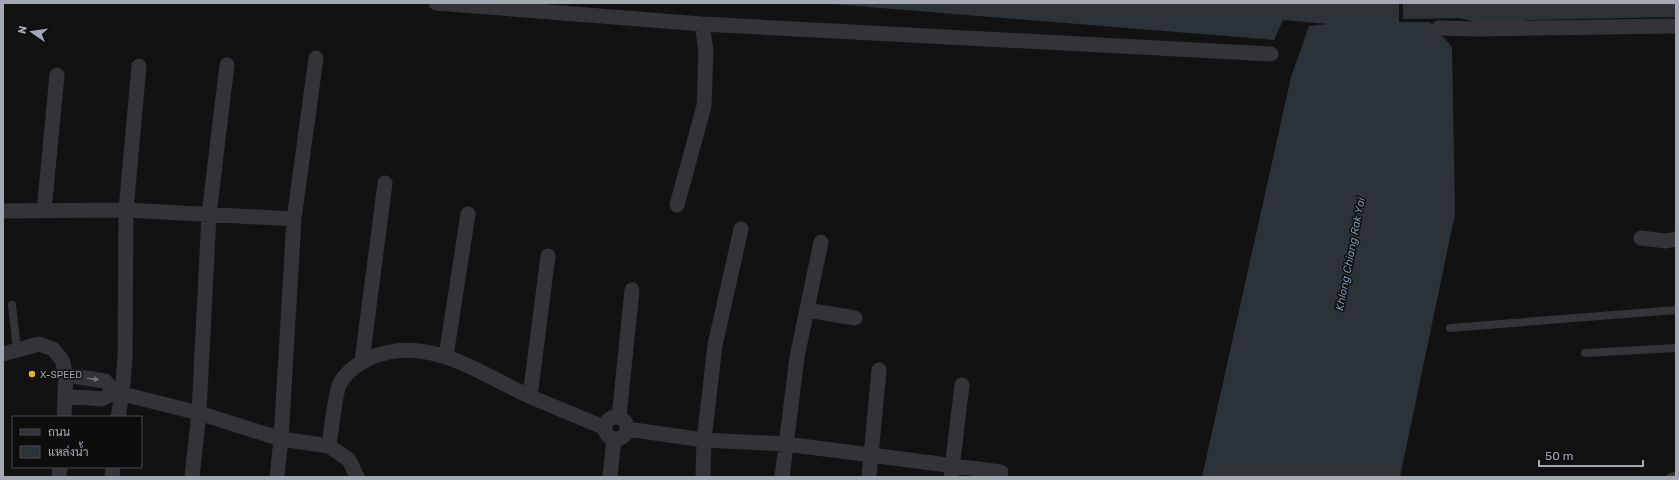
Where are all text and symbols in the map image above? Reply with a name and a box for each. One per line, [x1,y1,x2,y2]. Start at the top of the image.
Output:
north arrow [12,12,52,52]
text: N [16,24,30,35]
water label: Khlong Chiang Rak Yai [1333,196,1368,312]
marker: X-SPEED [27,369,37,379]
place label: X-SPEED [40,369,82,381]
one-way arrow [87,376,99,382]
legend [12,416,142,468]
text: ถนน [48,425,71,439]
text: แหล่งน้ำ [48,441,88,459]
scale bar [1539,442,1643,468]
text: 50 m [1545,449,1573,463]

